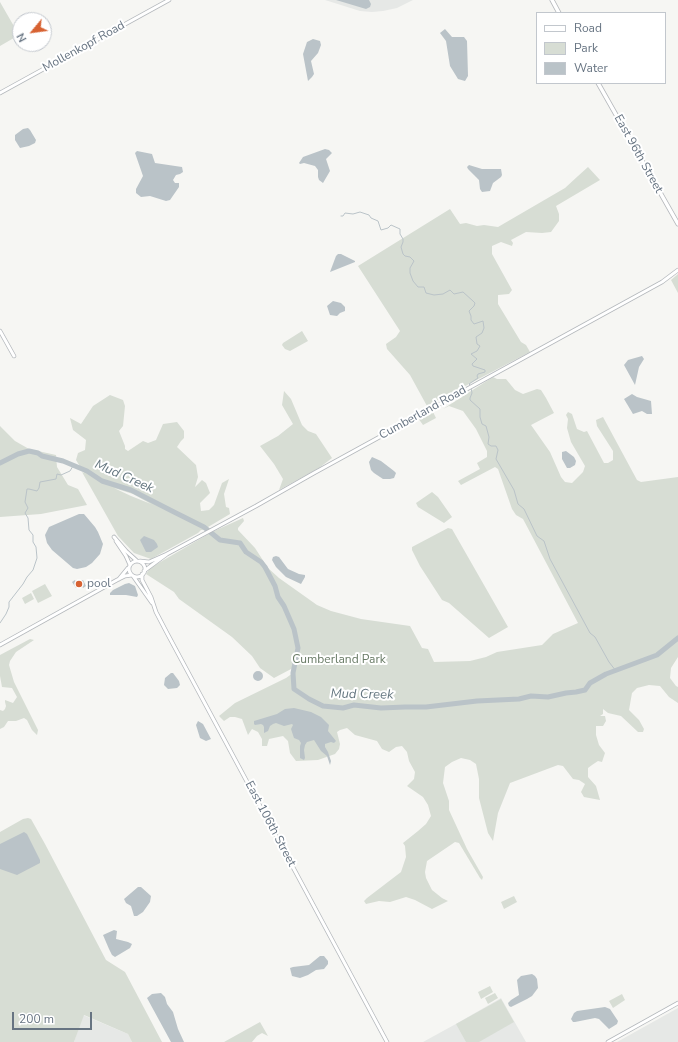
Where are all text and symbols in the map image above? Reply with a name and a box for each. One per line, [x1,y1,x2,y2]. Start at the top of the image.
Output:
north arrow [12,12,52,52]
legend [536,12,666,84]
street label: Mollenkopf Road [40,18,128,76]
text: Road [574,20,602,36]
text: N [13,30,31,45]
text: Park [574,40,598,56]
text: Water [574,60,608,76]
street label: East 96th Street [610,112,666,196]
street label: Cumberland Road [377,383,469,443]
water label: Mud Creek [92,457,156,497]
place label: pool [87,577,111,591]
marker: pool [74,579,84,589]
park label: Cumberland Park [292,653,386,667]
water label: Mud Creek [330,687,394,703]
street label: East 106th Street [241,779,299,869]
scale bar [14,1004,94,1030]
text: 200 m [19,1011,54,1027]

